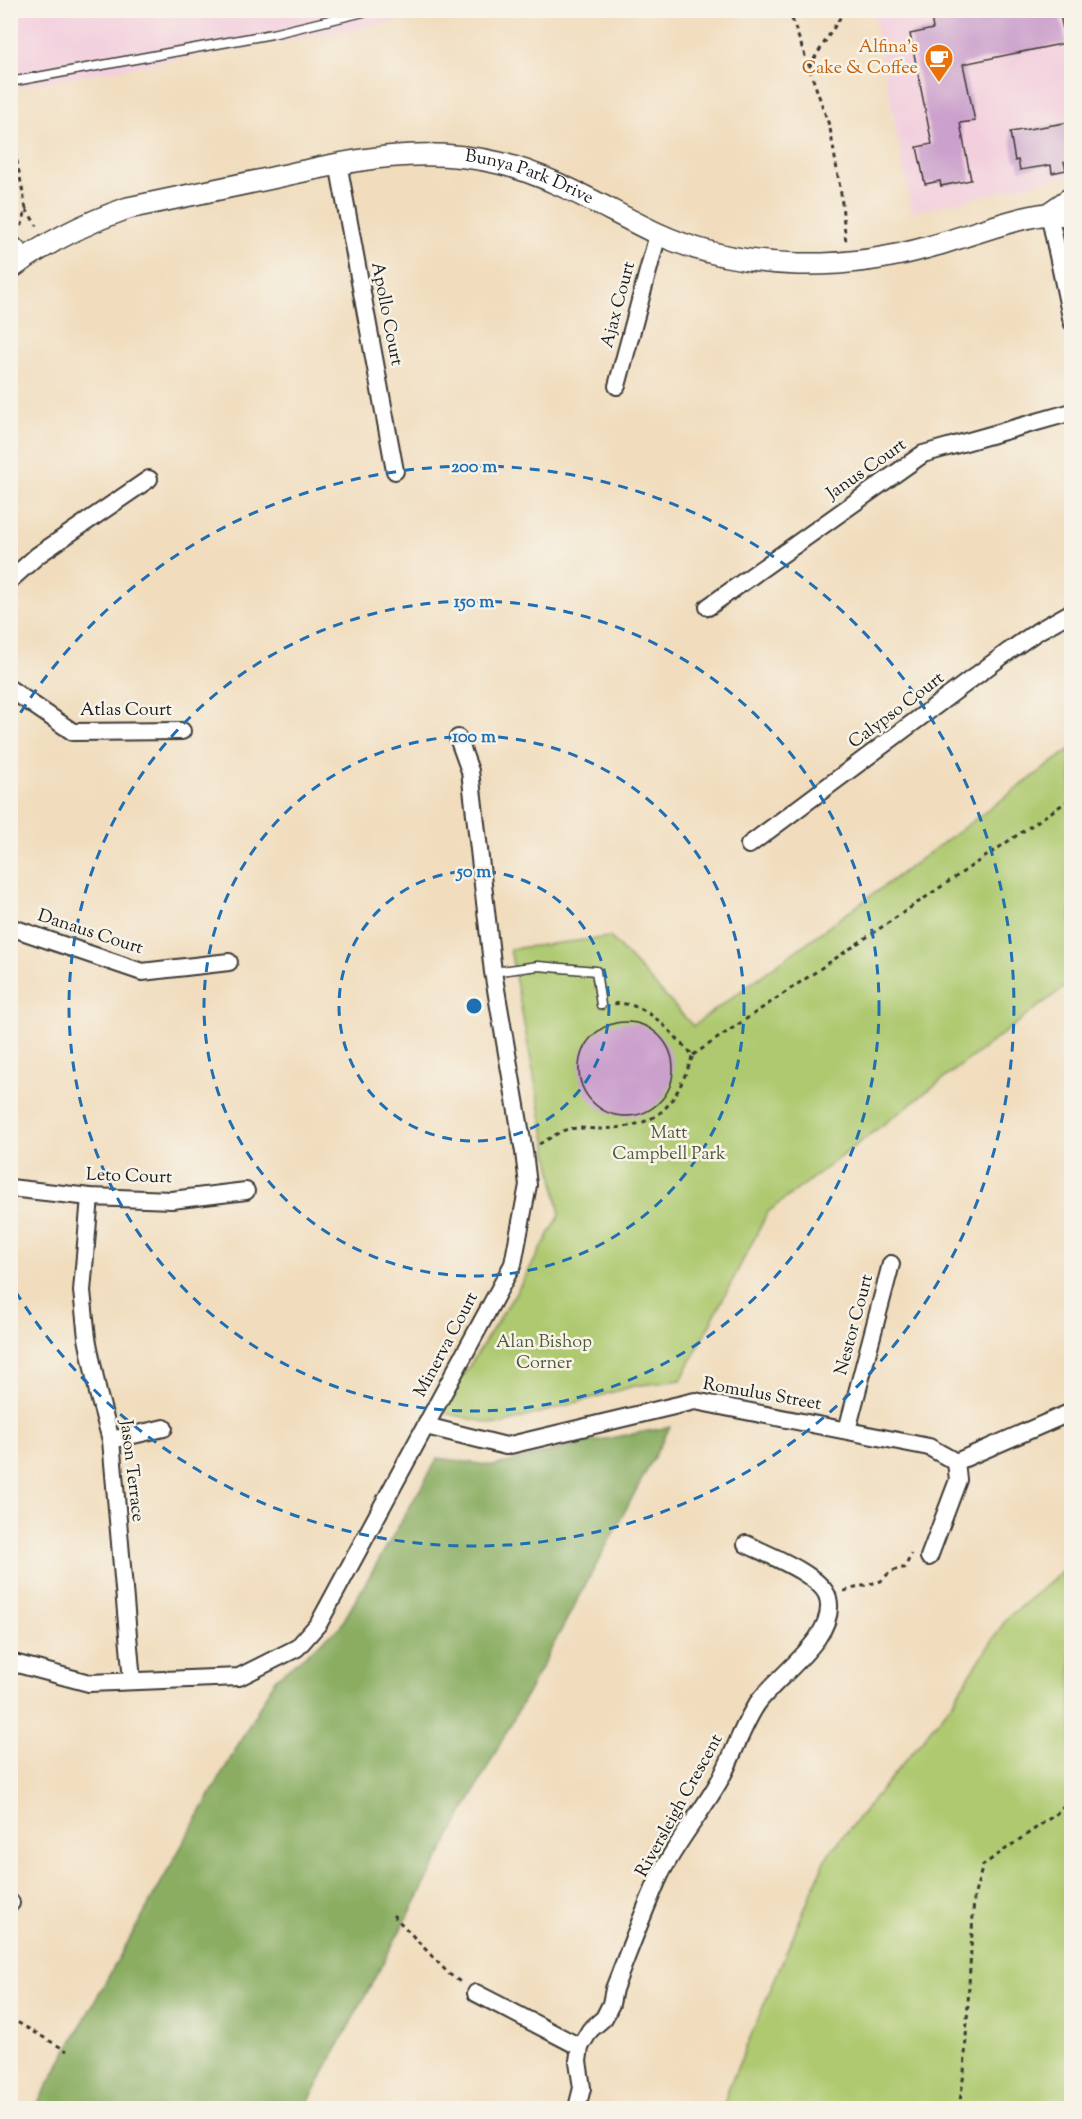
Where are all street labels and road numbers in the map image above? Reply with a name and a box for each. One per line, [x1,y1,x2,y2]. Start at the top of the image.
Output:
street label: Bunya Park Drive [463,144,598,212]
street label: Ajax Court [595,259,643,351]
street label: Apollo Court [363,260,409,368]
street label: Janus Court [821,433,912,508]
street label: Calypso Court [844,666,950,756]
street label: Atlas Court [80,698,172,724]
street label: Danaus Court [34,904,146,962]
street label: Leto Court [86,1163,172,1191]
street label: Nestor Court [829,1272,881,1378]
street label: Minerva Court [408,1288,486,1402]
street label: Romulus Street [701,1372,823,1418]
street label: Jason Terrace [112,1418,150,1523]
street label: Riversleigh Crescent [630,1730,730,1882]

